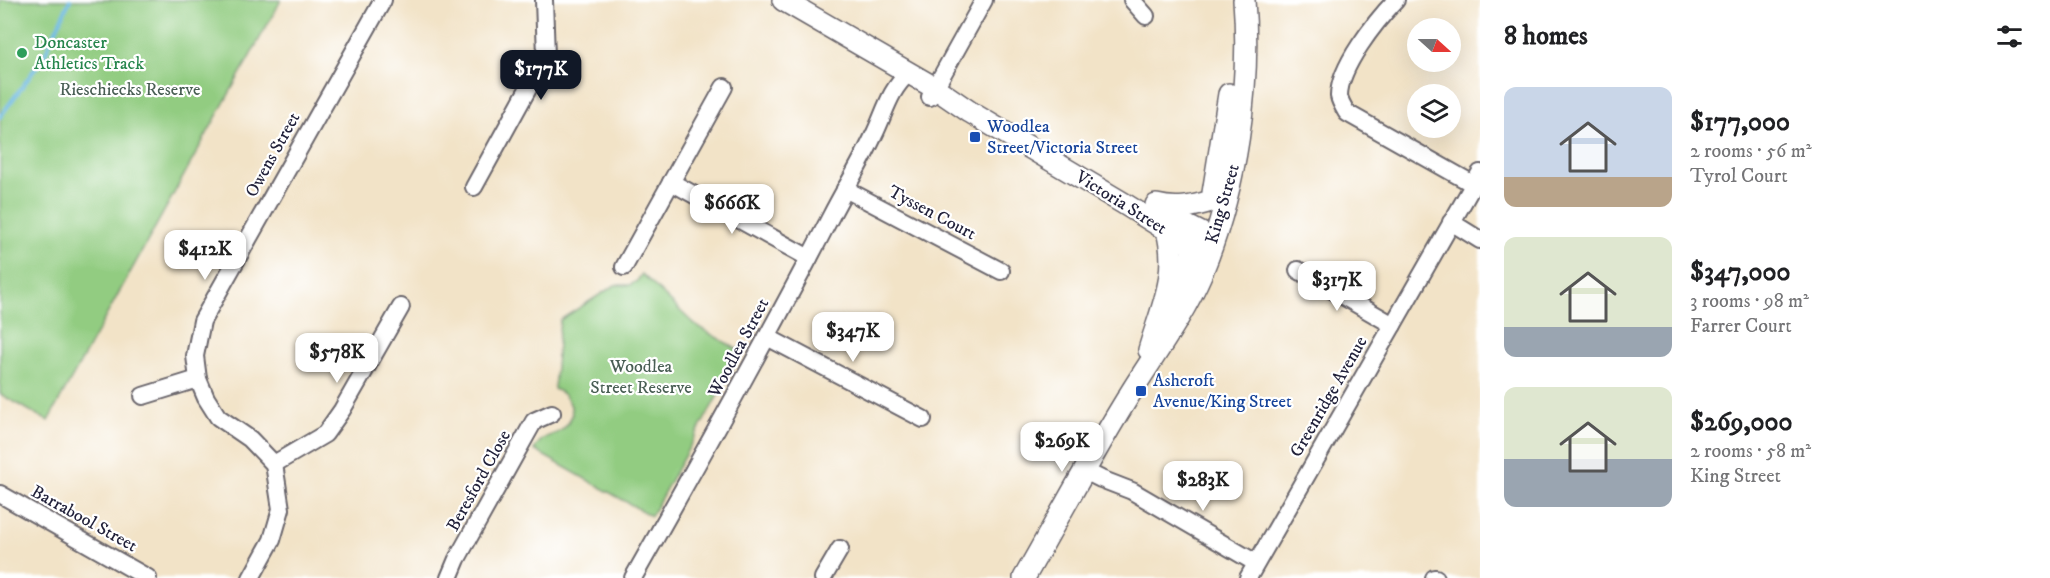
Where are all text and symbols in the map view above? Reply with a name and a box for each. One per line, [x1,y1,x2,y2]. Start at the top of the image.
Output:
north arrow [1407,18,1461,72]
map controls [1407,18,1461,138]
text: 8 homes [1504,20,1588,53]
icon: filters [1993,20,2026,53]
place label: Doncaster Athletics Track [34,32,144,75]
marker: Doncaster Athletics Track [15,46,29,60]
pin: $177K [499,50,583,101]
text: $177K [514,57,568,82]
park label: Rieschiecks Reserve [60,79,200,101]
button: layers [1407,84,1461,138]
text: $177,000 [1690,106,1790,139]
street label: Owens Street [241,109,305,201]
icon: home [1552,111,1624,183]
place label: Woodlea Street/Victoria Street [986,116,1138,159]
marker: Woodlea Street/Victoria Street [968,130,982,144]
text: 2 rooms · 56 m² [1690,139,1812,164]
street label: King Street [1201,161,1245,246]
text: Tyrol Court [1690,164,1788,189]
street label: Victoria Street [1070,166,1171,240]
street label: Tyssen Court [884,181,980,245]
pin: $666K [690,184,774,235]
text: $666K [704,191,760,216]
pin: $412K [163,230,247,281]
text: $412K [178,237,232,262]
text: $347,000 [1690,256,1791,289]
pin: $317K [1295,261,1379,312]
icon: home [1552,261,1624,333]
text: $317K [1312,268,1362,293]
text: 3 rooms · 98 m² [1690,289,1809,314]
street label: Woodlea Street [703,295,774,402]
pin: $347K [811,312,895,363]
text: Farrer Court [1690,314,1792,339]
text: $347K [826,319,880,344]
pin: $578K [295,333,379,384]
street label: Greenridge Avenue [1286,333,1372,461]
text: $578K [309,340,365,365]
park label: Woodlea Street Reserve [590,356,692,399]
place label: Ashcroft Avenue/King Street [1153,370,1292,413]
marker: Ashcroft Avenue/King Street [1134,384,1148,398]
text: $269,000 [1690,406,1792,439]
icon: home [1552,411,1624,483]
pin: $269K [1020,422,1104,473]
street label: Beresford Close [442,427,516,535]
text: $269K [1034,429,1090,454]
text: 2 rooms · 58 m² [1690,439,1811,464]
pin: $283K [1161,461,1245,512]
text: King Street [1690,464,1781,489]
text: $283K [1177,468,1229,493]
street label: Barrabool Street [27,481,141,557]

